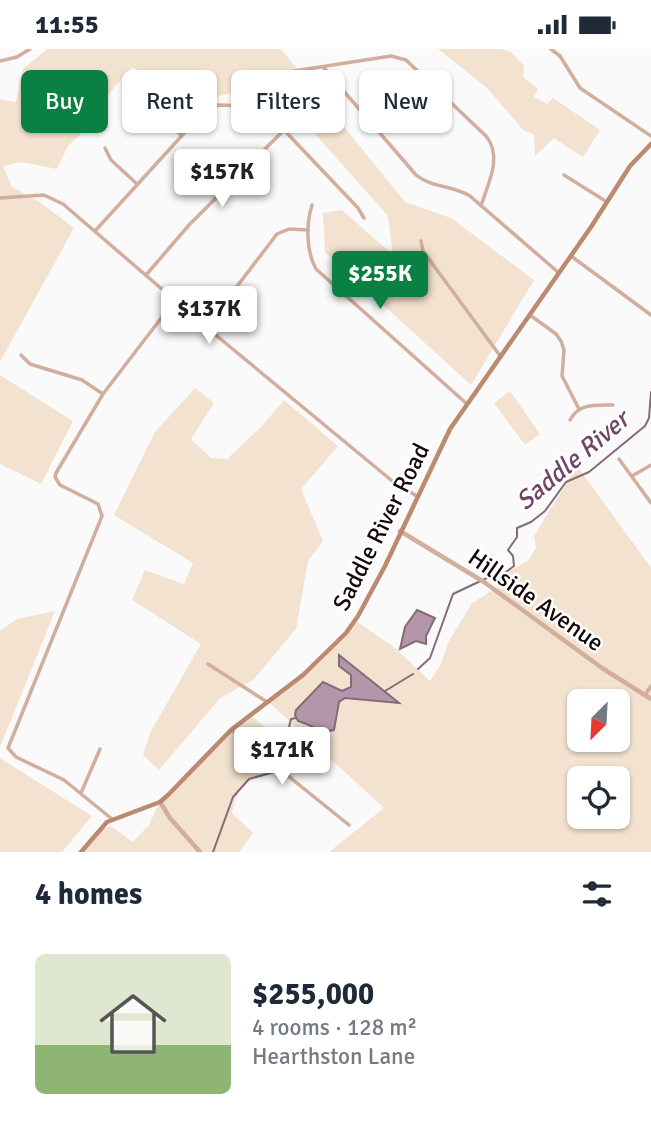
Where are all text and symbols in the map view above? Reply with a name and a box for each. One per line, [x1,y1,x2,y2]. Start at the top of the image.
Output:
text: 11:55 [35,9,99,41]
chip: Buy [21,70,108,133]
chip: Rent [122,70,217,133]
chip: Filters [231,70,345,133]
chip: New [359,70,452,133]
pin: $157K [173,149,271,209]
text: $157K [190,157,254,186]
pin: $255K [331,251,429,311]
text: $255K [348,259,412,288]
pin: $137K [160,287,258,346]
text: $137K [177,294,241,323]
water label: Saddle River [510,402,638,517]
street label: Saddle River Road [326,438,436,616]
street label: Hillside Avenue [462,542,610,658]
north arrow [567,689,630,753]
map controls [567,689,630,829]
pin: $171K [233,727,331,787]
text: $171K [250,735,314,764]
button: locate [567,766,630,829]
icon: filters [578,875,616,913]
text: 4 homes [35,876,142,913]
text: $255,000 [252,976,374,1013]
icon: home [91,982,175,1066]
text: 4 rooms · 128 m² [252,1013,417,1042]
text: Hearthston Lane [252,1042,415,1071]

